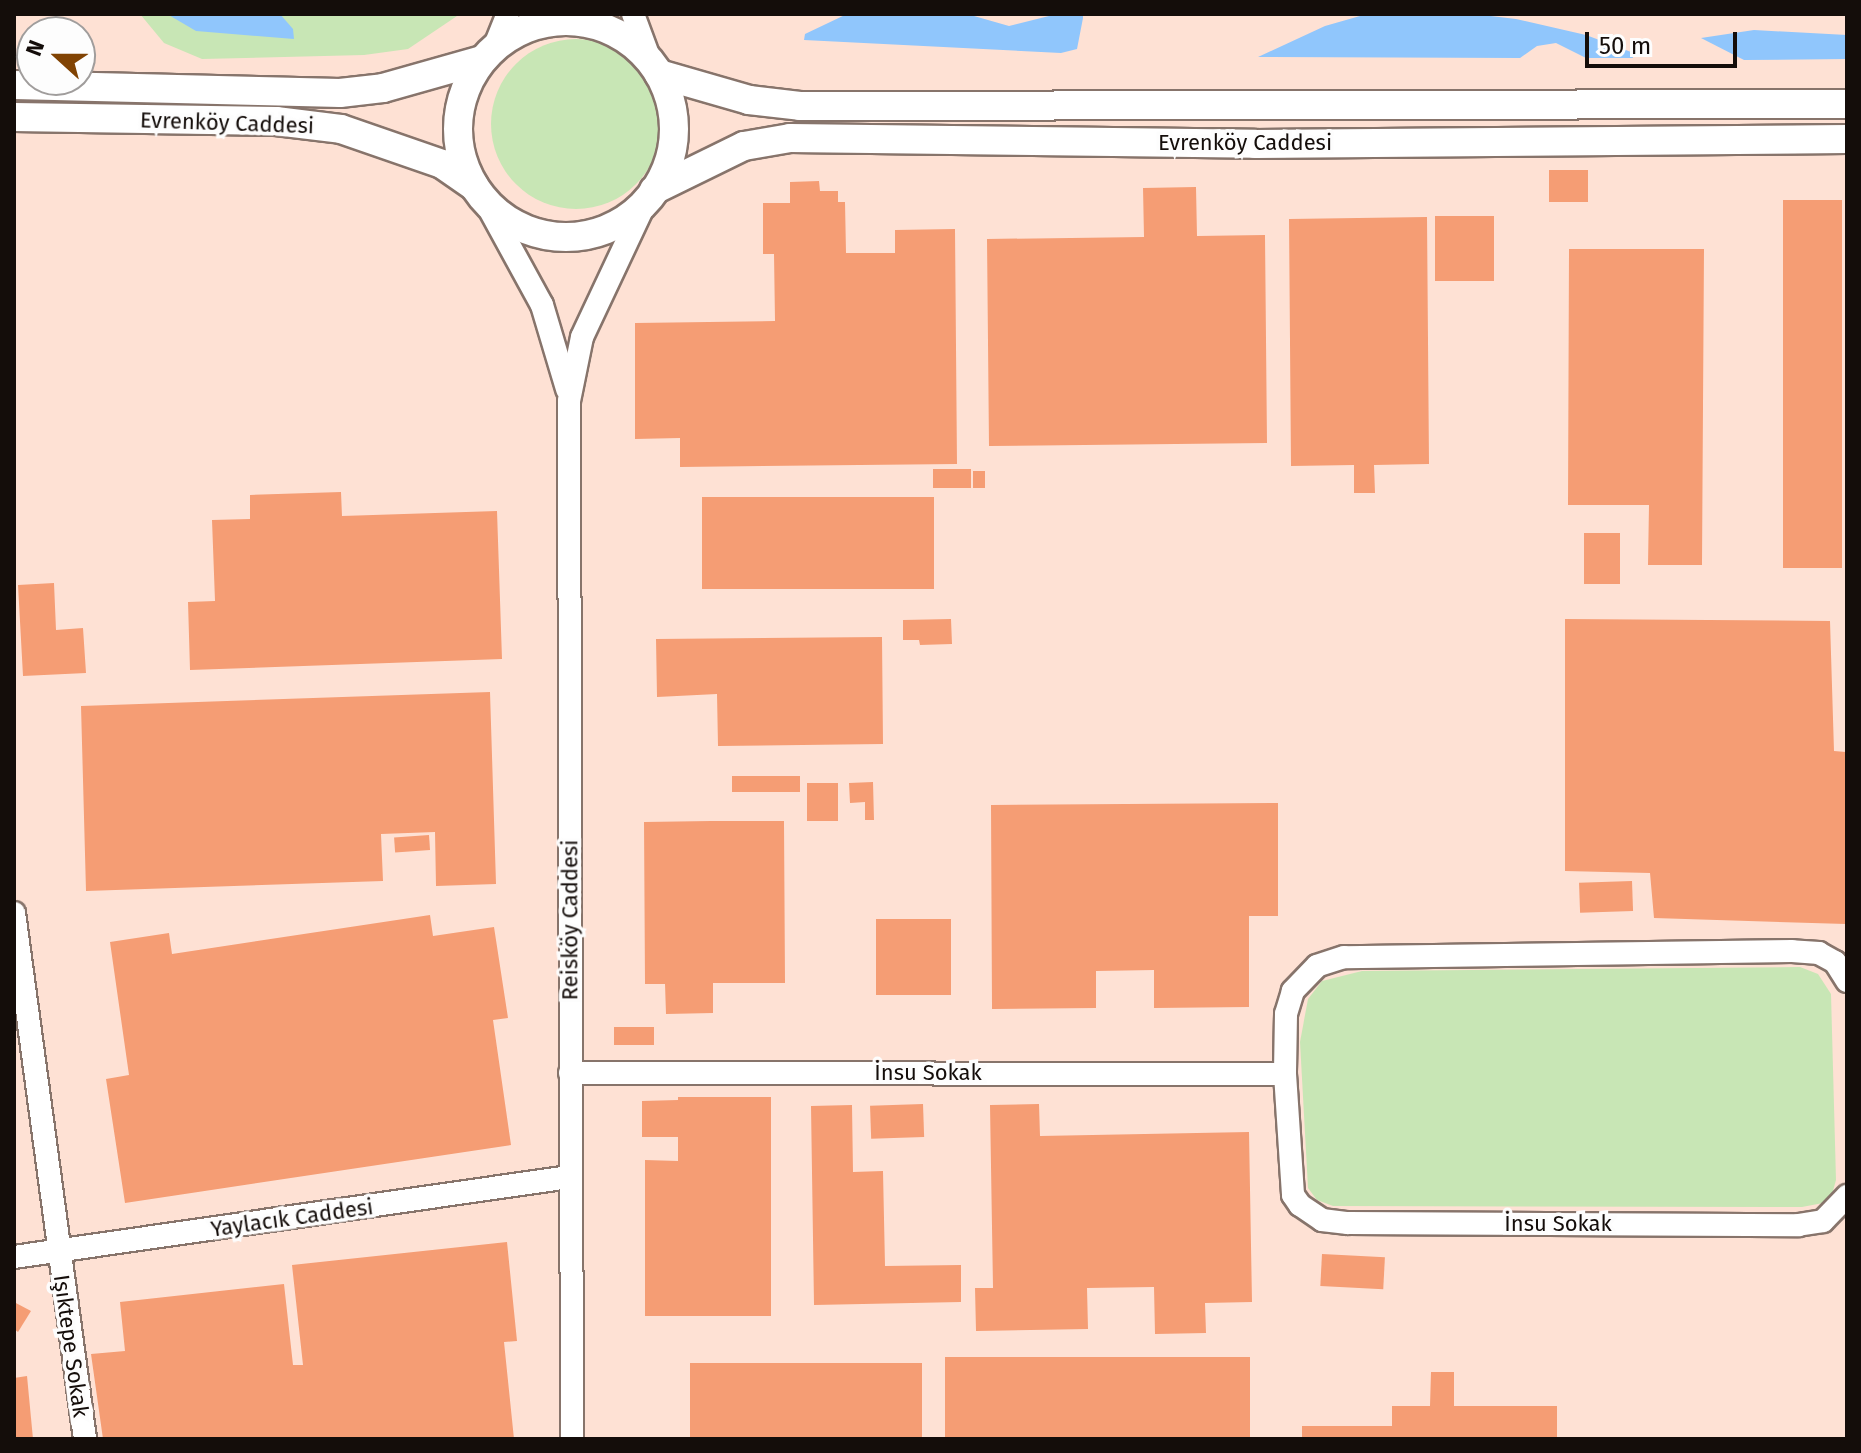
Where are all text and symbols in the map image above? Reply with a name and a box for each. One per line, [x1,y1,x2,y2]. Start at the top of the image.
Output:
north arrow [16,16,96,96]
scale bar [1589,16,1741,66]
text: 50 m [1599,32,1651,60]
text: N [20,36,50,60]
street label: Evrenköy Caddesi [139,107,315,139]
street label: Evrenköy Caddesi [1158,130,1332,156]
street label: Reisköy Caddesi [557,840,583,1000]
street label: İnsu Sokak [874,1060,982,1086]
street label: Yaylacık Caddesi [209,1194,375,1242]
street label: İnsu Sokak [1504,1211,1612,1237]
street label: Işıktepe Sokak [48,1273,94,1419]

